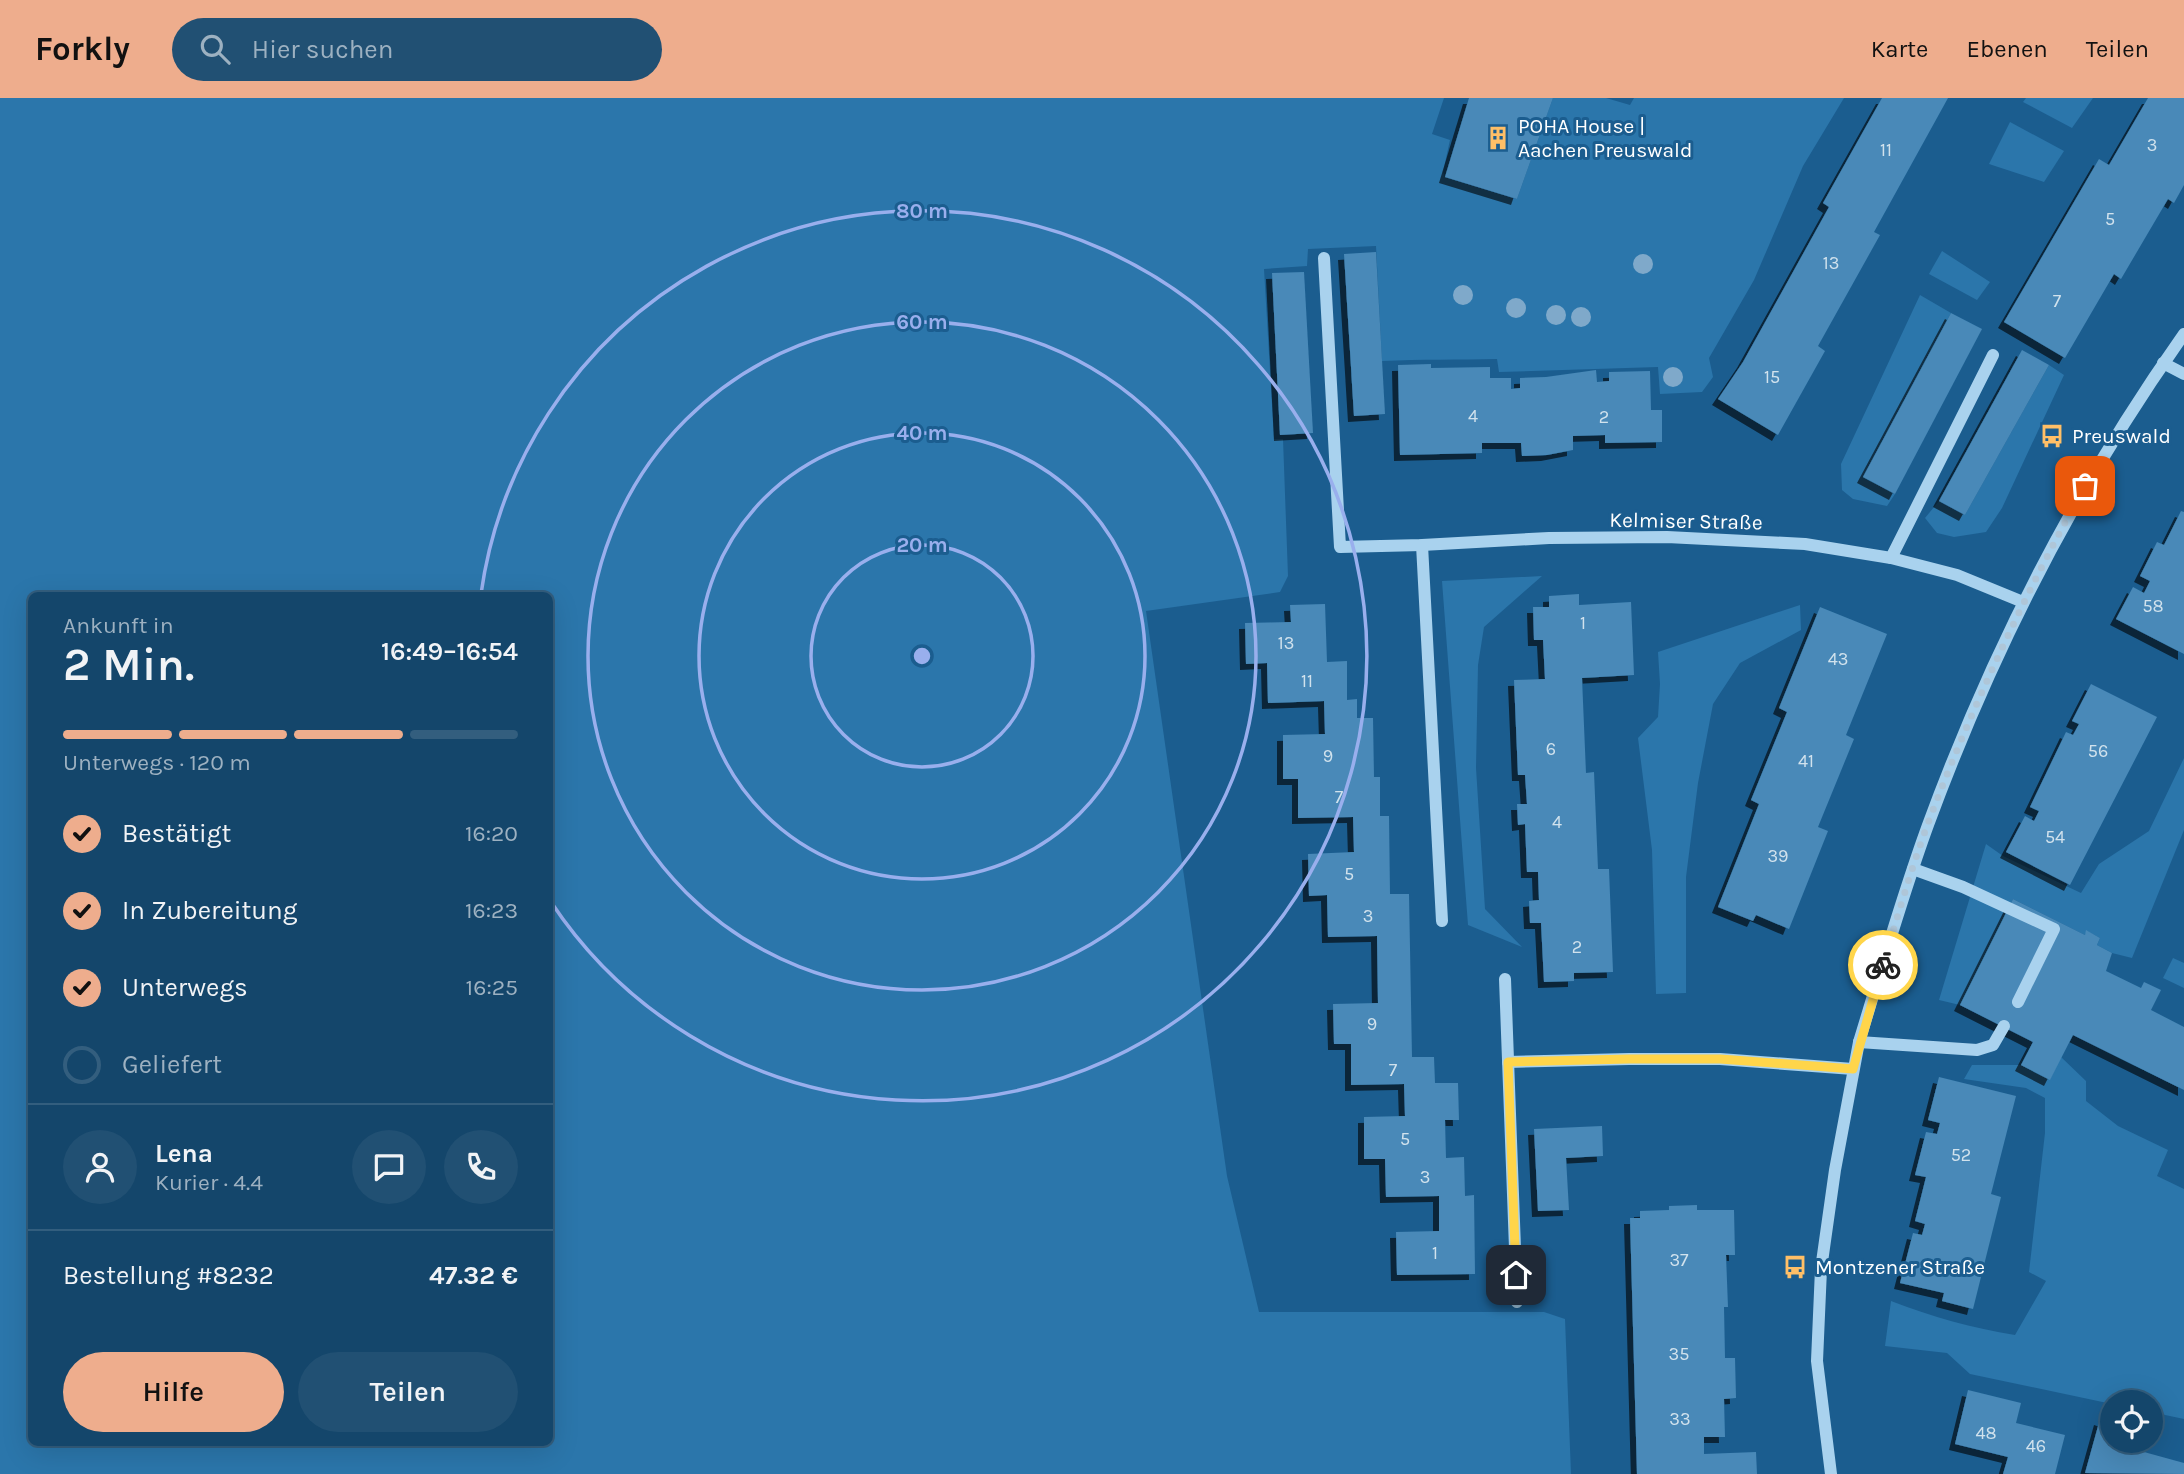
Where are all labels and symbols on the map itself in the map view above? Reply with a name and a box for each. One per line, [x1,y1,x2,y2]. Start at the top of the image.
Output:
place label: POHA House | Aachen Preuswald [1518,114,1692,162]
building icon: POHA House | Aachen Preuswald [1484,124,1512,152]
house number: 3 [2147,134,2157,156]
house number: 11 [1880,139,1892,161]
text: 80 m [896,199,948,223]
house number: 5 [2105,208,2115,230]
house number: 13 [1823,252,1839,274]
house number: 7 [2053,290,2062,312]
text: 60 m [896,310,948,334]
house number: 15 [1764,366,1780,388]
house number: 4 [1468,405,1478,427]
house number: 2 [1599,406,1609,428]
text: 40 m [896,421,948,445]
bus stop icon: Preuswald [2038,422,2066,450]
place label: Preuswald [2072,424,2171,448]
pin [2055,456,2115,516]
street label: Kelmiser Straße [1609,508,1763,534]
text: 20 m [896,533,948,557]
house number: 58 [2142,595,2164,617]
house number: 1 [1580,612,1586,634]
house number: 13 [1278,632,1294,654]
centre of rings [910,644,934,668]
house number: 43 [1828,648,1848,670]
house number: 11 [1301,670,1313,692]
house number: 6 [1546,738,1556,760]
house number: 56 [2088,740,2108,762]
house number: 9 [1323,745,1333,767]
house number: 41 [1798,750,1814,772]
house number: 7 [1335,786,1344,808]
house number: 4 [1552,811,1562,833]
house number: 54 [2045,826,2065,848]
house number: 39 [1767,845,1789,867]
house number: 5 [1344,863,1354,885]
house number: 3 [1363,905,1373,927]
courier [1848,930,1918,1000]
house number: 2 [1572,936,1582,958]
house number: 9 [1367,1013,1377,1035]
house number: 7 [1389,1059,1398,1081]
house number: 5 [1400,1128,1410,1150]
house number: 52 [1951,1144,1971,1166]
house number: 3 [1420,1166,1430,1188]
house number: 1 [1432,1242,1438,1264]
pin [1486,1245,1546,1305]
house number: 37 [1669,1249,1689,1271]
bus stop icon: Montzener Straße [1781,1253,1809,1281]
place label: Montzener Straße [1815,1255,1985,1279]
house number: 35 [1669,1343,1689,1365]
house number: 33 [1669,1408,1691,1430]
house number: 48 [1975,1422,1997,1444]
house number: 46 [2026,1435,2046,1457]

